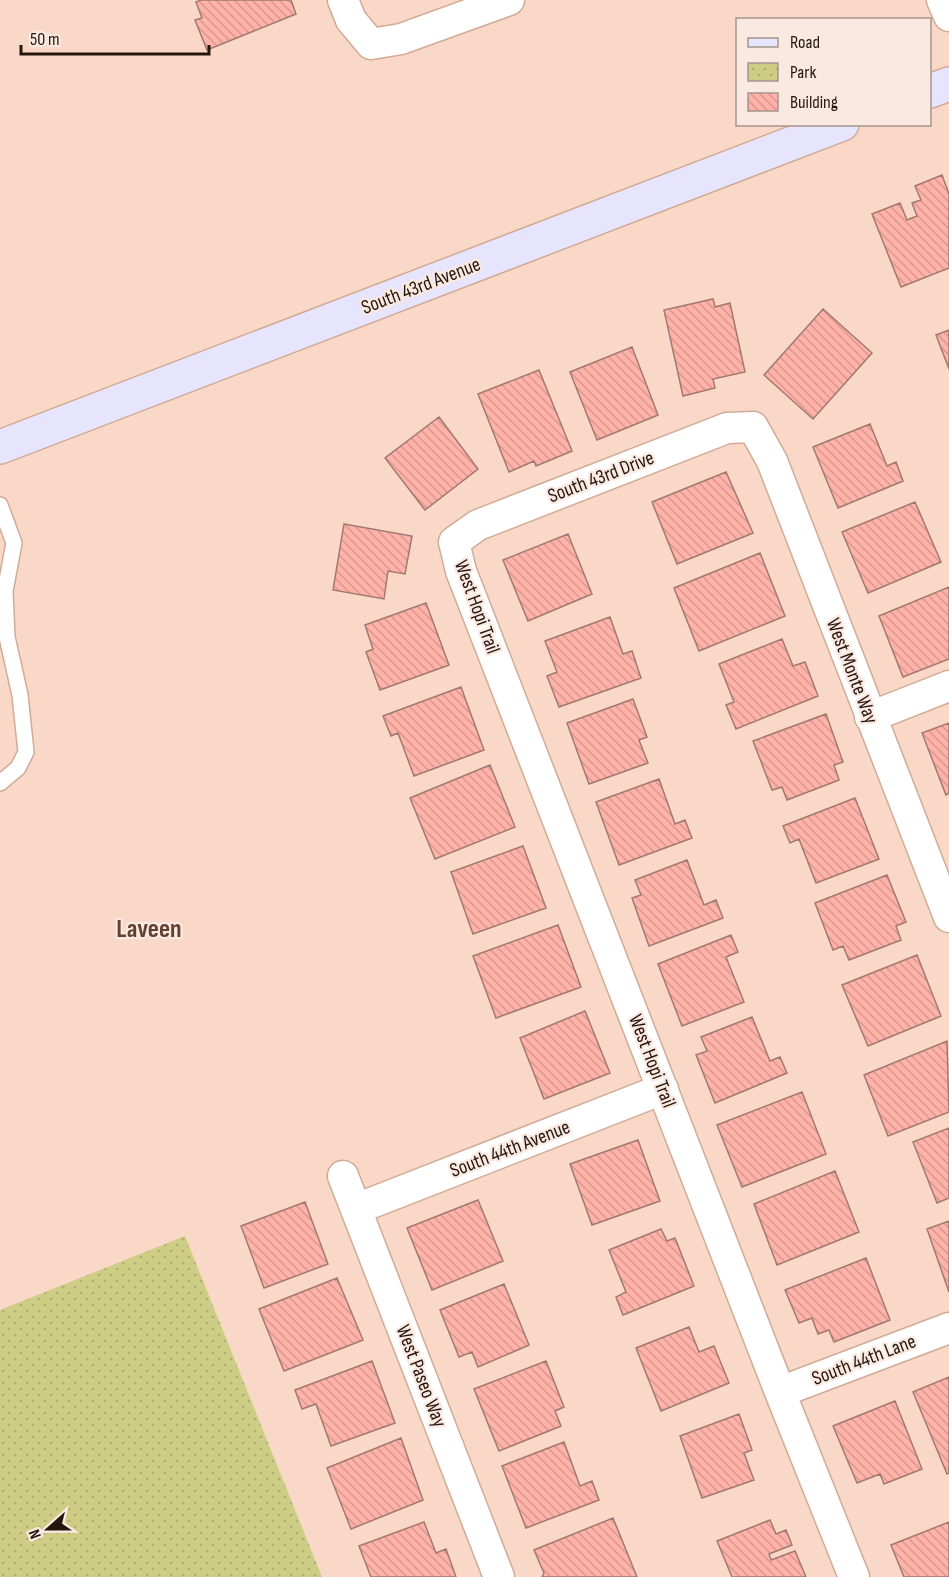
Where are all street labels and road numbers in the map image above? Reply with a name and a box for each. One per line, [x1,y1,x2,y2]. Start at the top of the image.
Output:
street label: South 43rd Avenue [358,252,484,320]
street label: South 43rd Drive [545,446,657,508]
street label: West Hopi Trail [449,557,505,657]
street label: West Monte Way [821,615,883,727]
street label: West Hopi Trail [623,1011,681,1111]
street label: South 44th Avenue [447,1115,573,1183]
street label: West Paseo Way [391,1322,452,1431]
street label: South 44th Lane [809,1329,919,1391]

